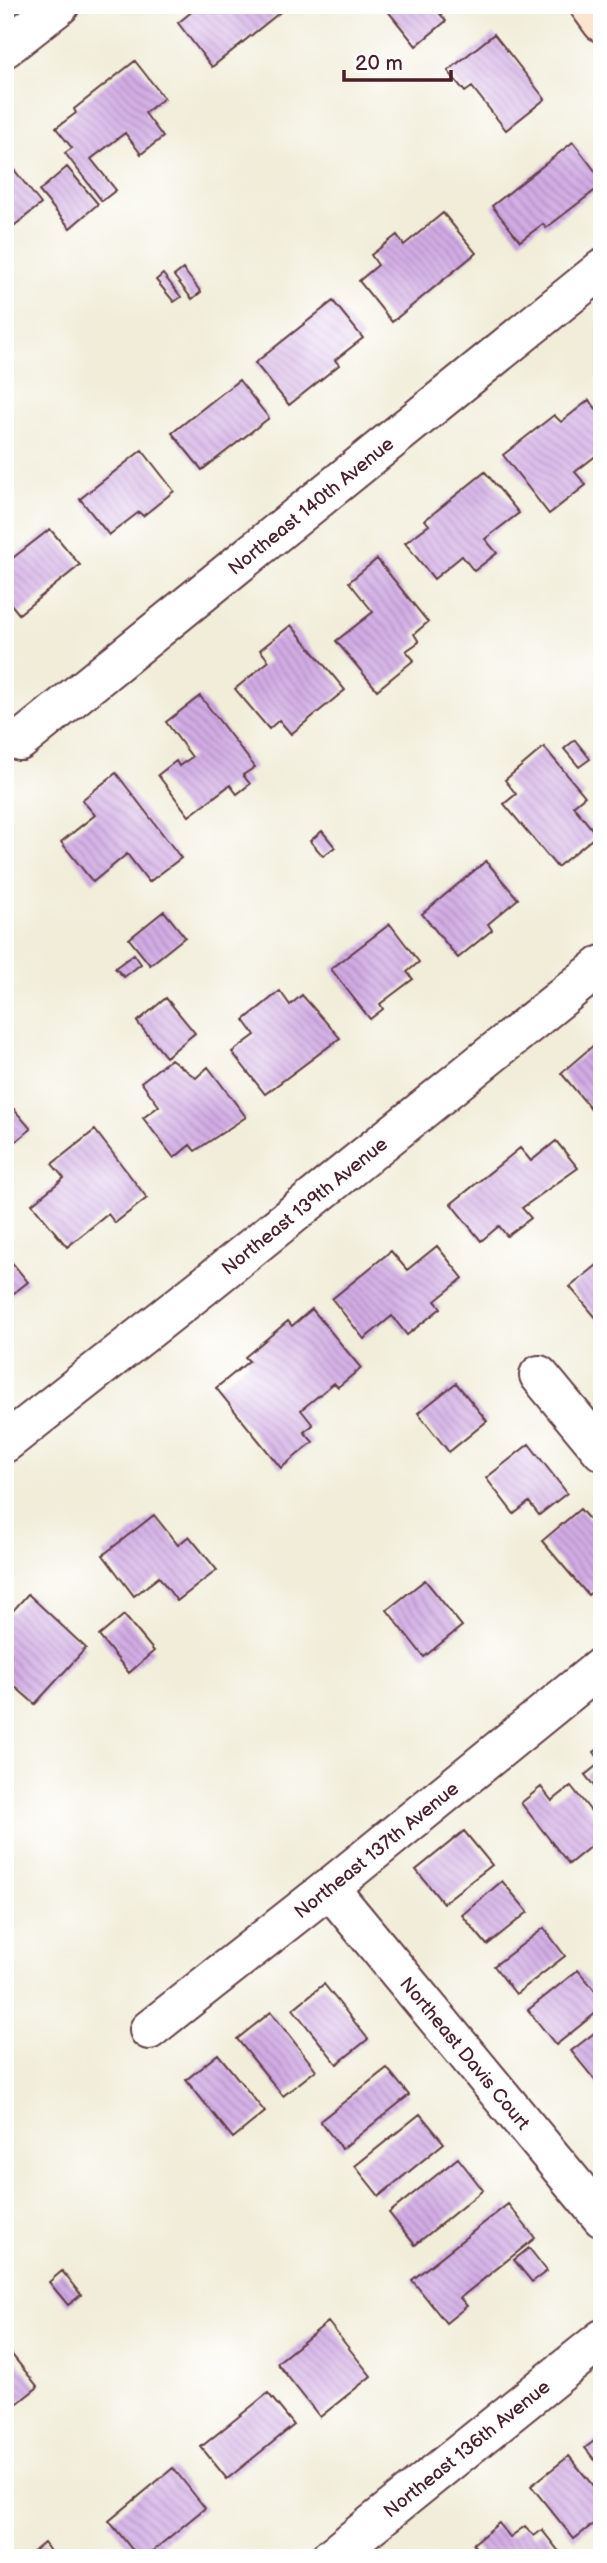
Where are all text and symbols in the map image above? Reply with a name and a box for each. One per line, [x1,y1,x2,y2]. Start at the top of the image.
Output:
scale bar [344,38,451,82]
text: 20 m [355,51,403,76]
street label: Northeast 140th Avenue [224,433,399,581]
street label: Northeast 139th Avenue [218,1133,393,1280]
street label: Northeast 137th Avenue [290,1777,464,1924]
street label: Northeast Davis Court [394,1973,534,2135]
street label: Northeast 136th Avenue [379,2376,555,2523]

